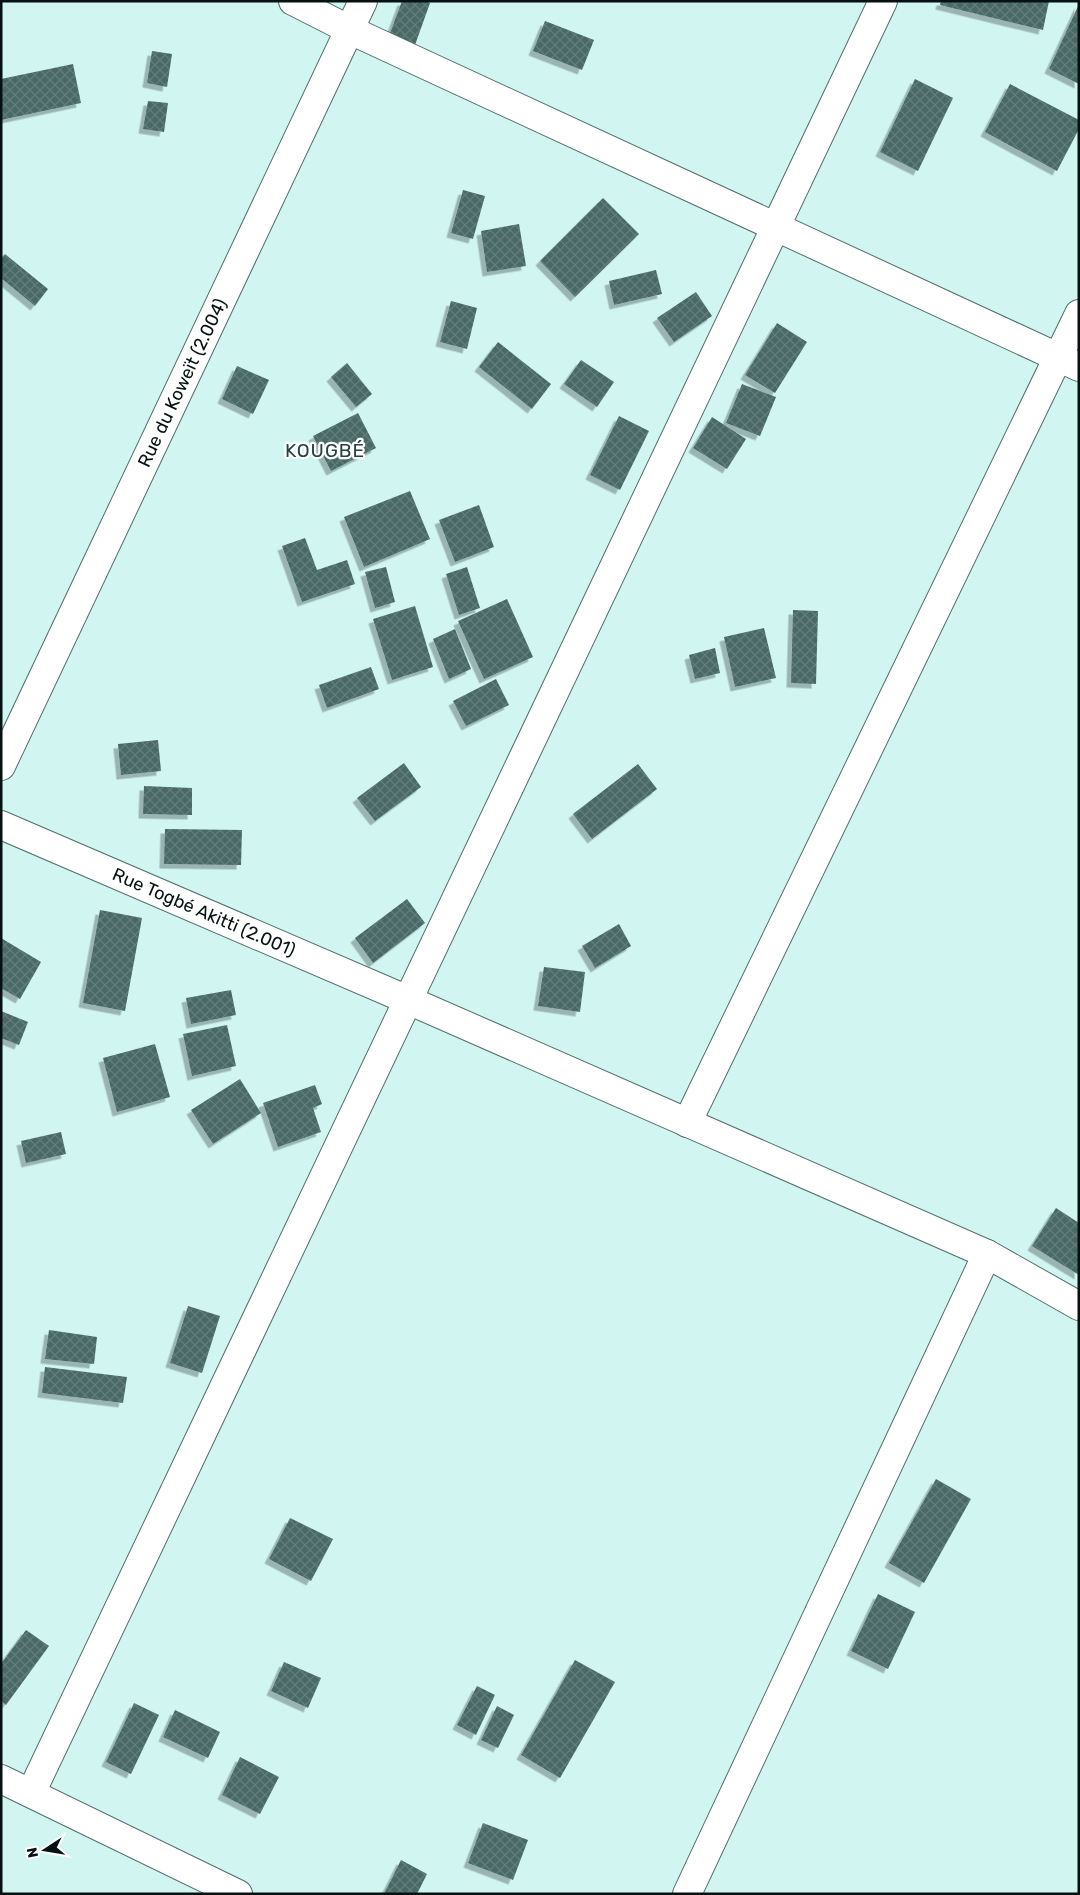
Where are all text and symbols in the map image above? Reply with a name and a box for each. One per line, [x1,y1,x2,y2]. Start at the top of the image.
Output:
street label: Rue du Koweït (2.004) [133,295,232,471]
district label: KOUGBÉ [285,439,365,462]
street label: Rue Togbé Akitti (2.001) [109,863,299,961]
north arrow [20,1825,70,1875]
text: N [23,1846,42,1859]

